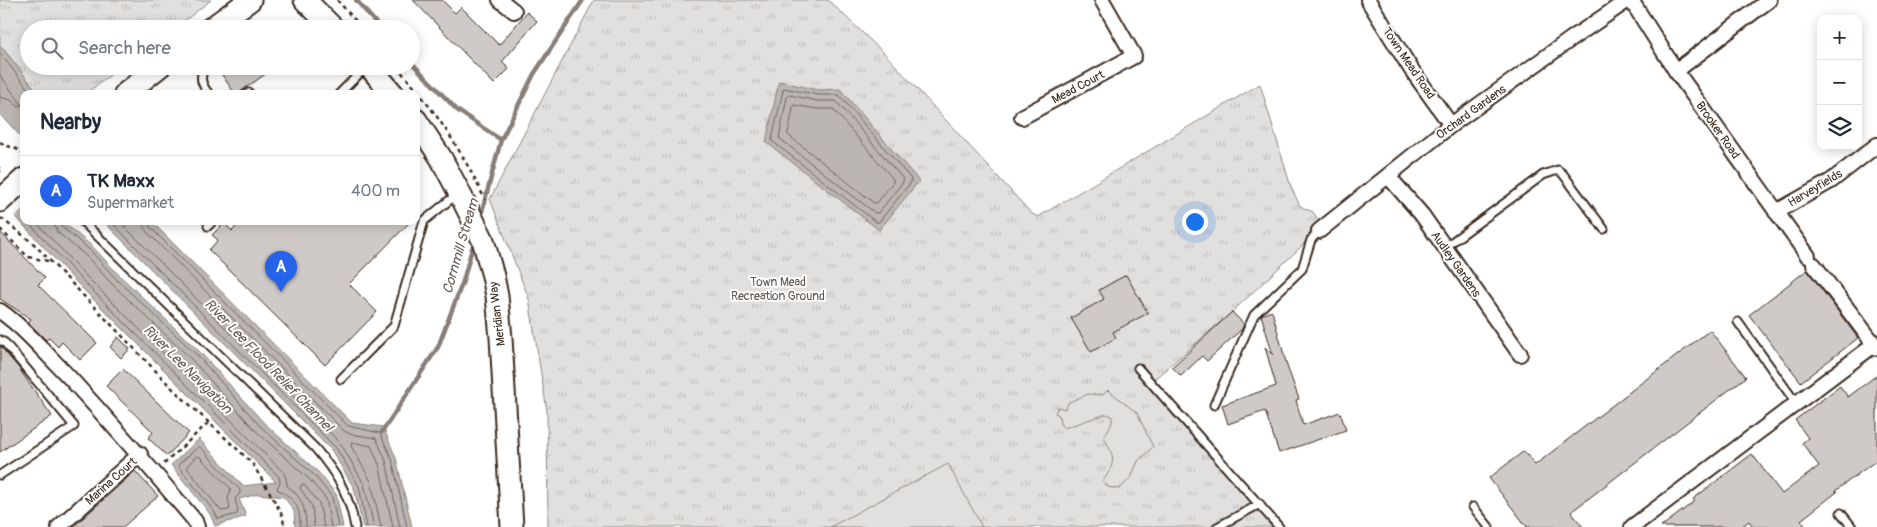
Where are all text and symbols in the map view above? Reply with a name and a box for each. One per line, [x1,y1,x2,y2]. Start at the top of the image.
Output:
map controls [1817,15,1862,150]
button: + [1817,15,1862,60]
search box [20,20,420,75]
street label: Town Mead Road [1379,25,1438,102]
icon: search [38,34,66,62]
text: Search here [78,36,171,60]
button: − [1817,60,1862,105]
street label: Mead Court [1049,67,1107,108]
street label: Orchard Gardens [1433,82,1510,143]
street label: Brooker Road [1692,99,1743,162]
button: layers [1817,105,1862,150]
text: Nearby [40,109,101,136]
street label: Harveyfields [1785,166,1846,211]
text: TK Maxx [87,169,155,193]
text: A [51,181,61,201]
text: 400 m [351,181,400,201]
text: Supermarket [87,193,174,213]
water label: Cornmill Stream [439,195,483,296]
your location [1182,209,1208,235]
street label: Audley Gardens [1427,228,1484,301]
pin: A [265,251,297,292]
park label: Town Mead Recreation Ground [731,275,825,304]
street label: Meridian Way [486,281,509,347]
water label: River Lee Flood Relief Channel [201,296,338,436]
water label: River Lee Navigation [140,322,236,418]
street label: Marina Court [82,454,140,509]

